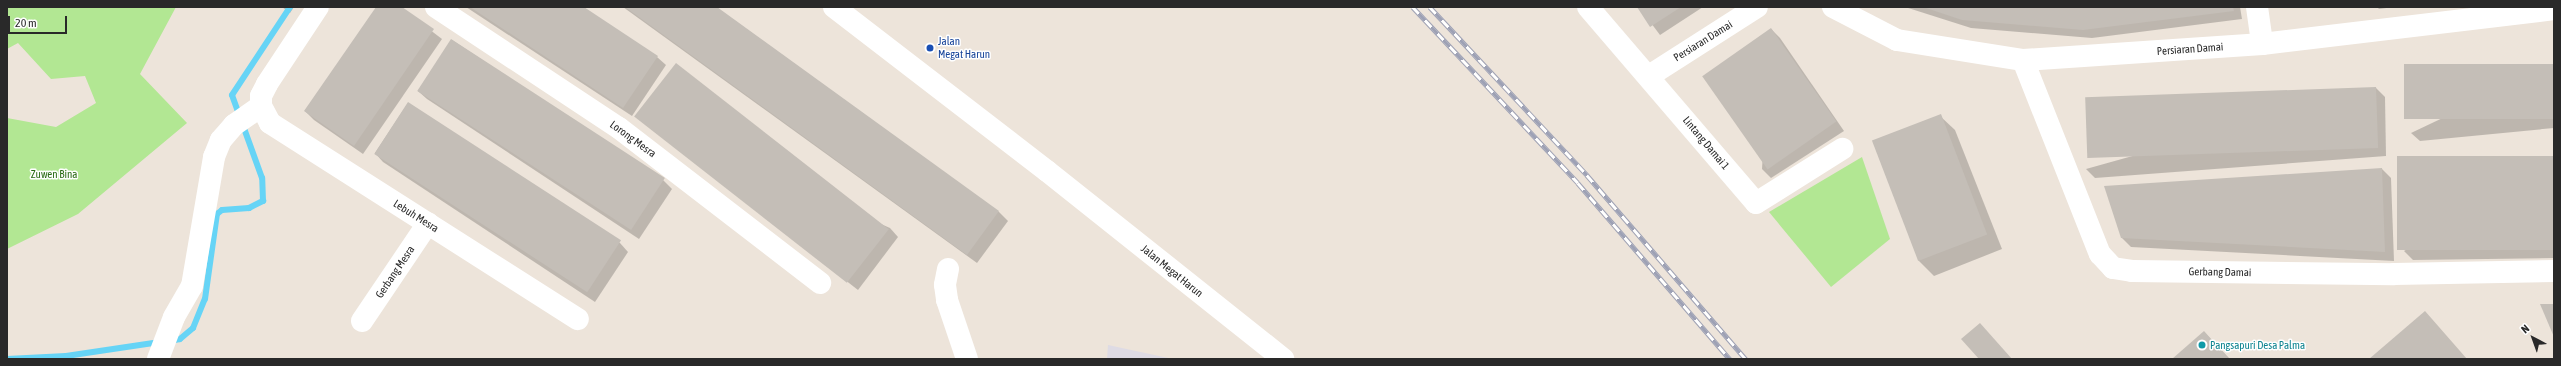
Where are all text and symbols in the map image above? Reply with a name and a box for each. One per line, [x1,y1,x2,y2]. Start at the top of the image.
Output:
scale bar [10,8,69,34]
text: 20 m [15,16,37,30]
street label: Persiaran Damai [1671,18,1735,64]
place label: Jalan Megat Harun [938,35,990,61]
street label: Persiaran Damai [2156,40,2224,58]
marker: Jalan Megat Harun [925,43,935,53]
street label: Lintang Damai 1 [1680,114,1732,172]
street label: Lorong Mesra [607,118,659,160]
park label: Zuwen Bina [31,167,77,181]
street label: Lebuh Mesra [391,197,441,235]
street label: Jalan Megat Harun [1138,242,1206,300]
street label: Gerbang Mesra [373,243,417,301]
street label: Gerbang Damai [2188,265,2252,279]
north arrow [2513,318,2553,358]
text: N [2519,322,2532,336]
place label: Pangsapuri Desa Palma [2210,338,2305,352]
marker: Pangsapuri Desa Palma [2197,340,2207,350]

